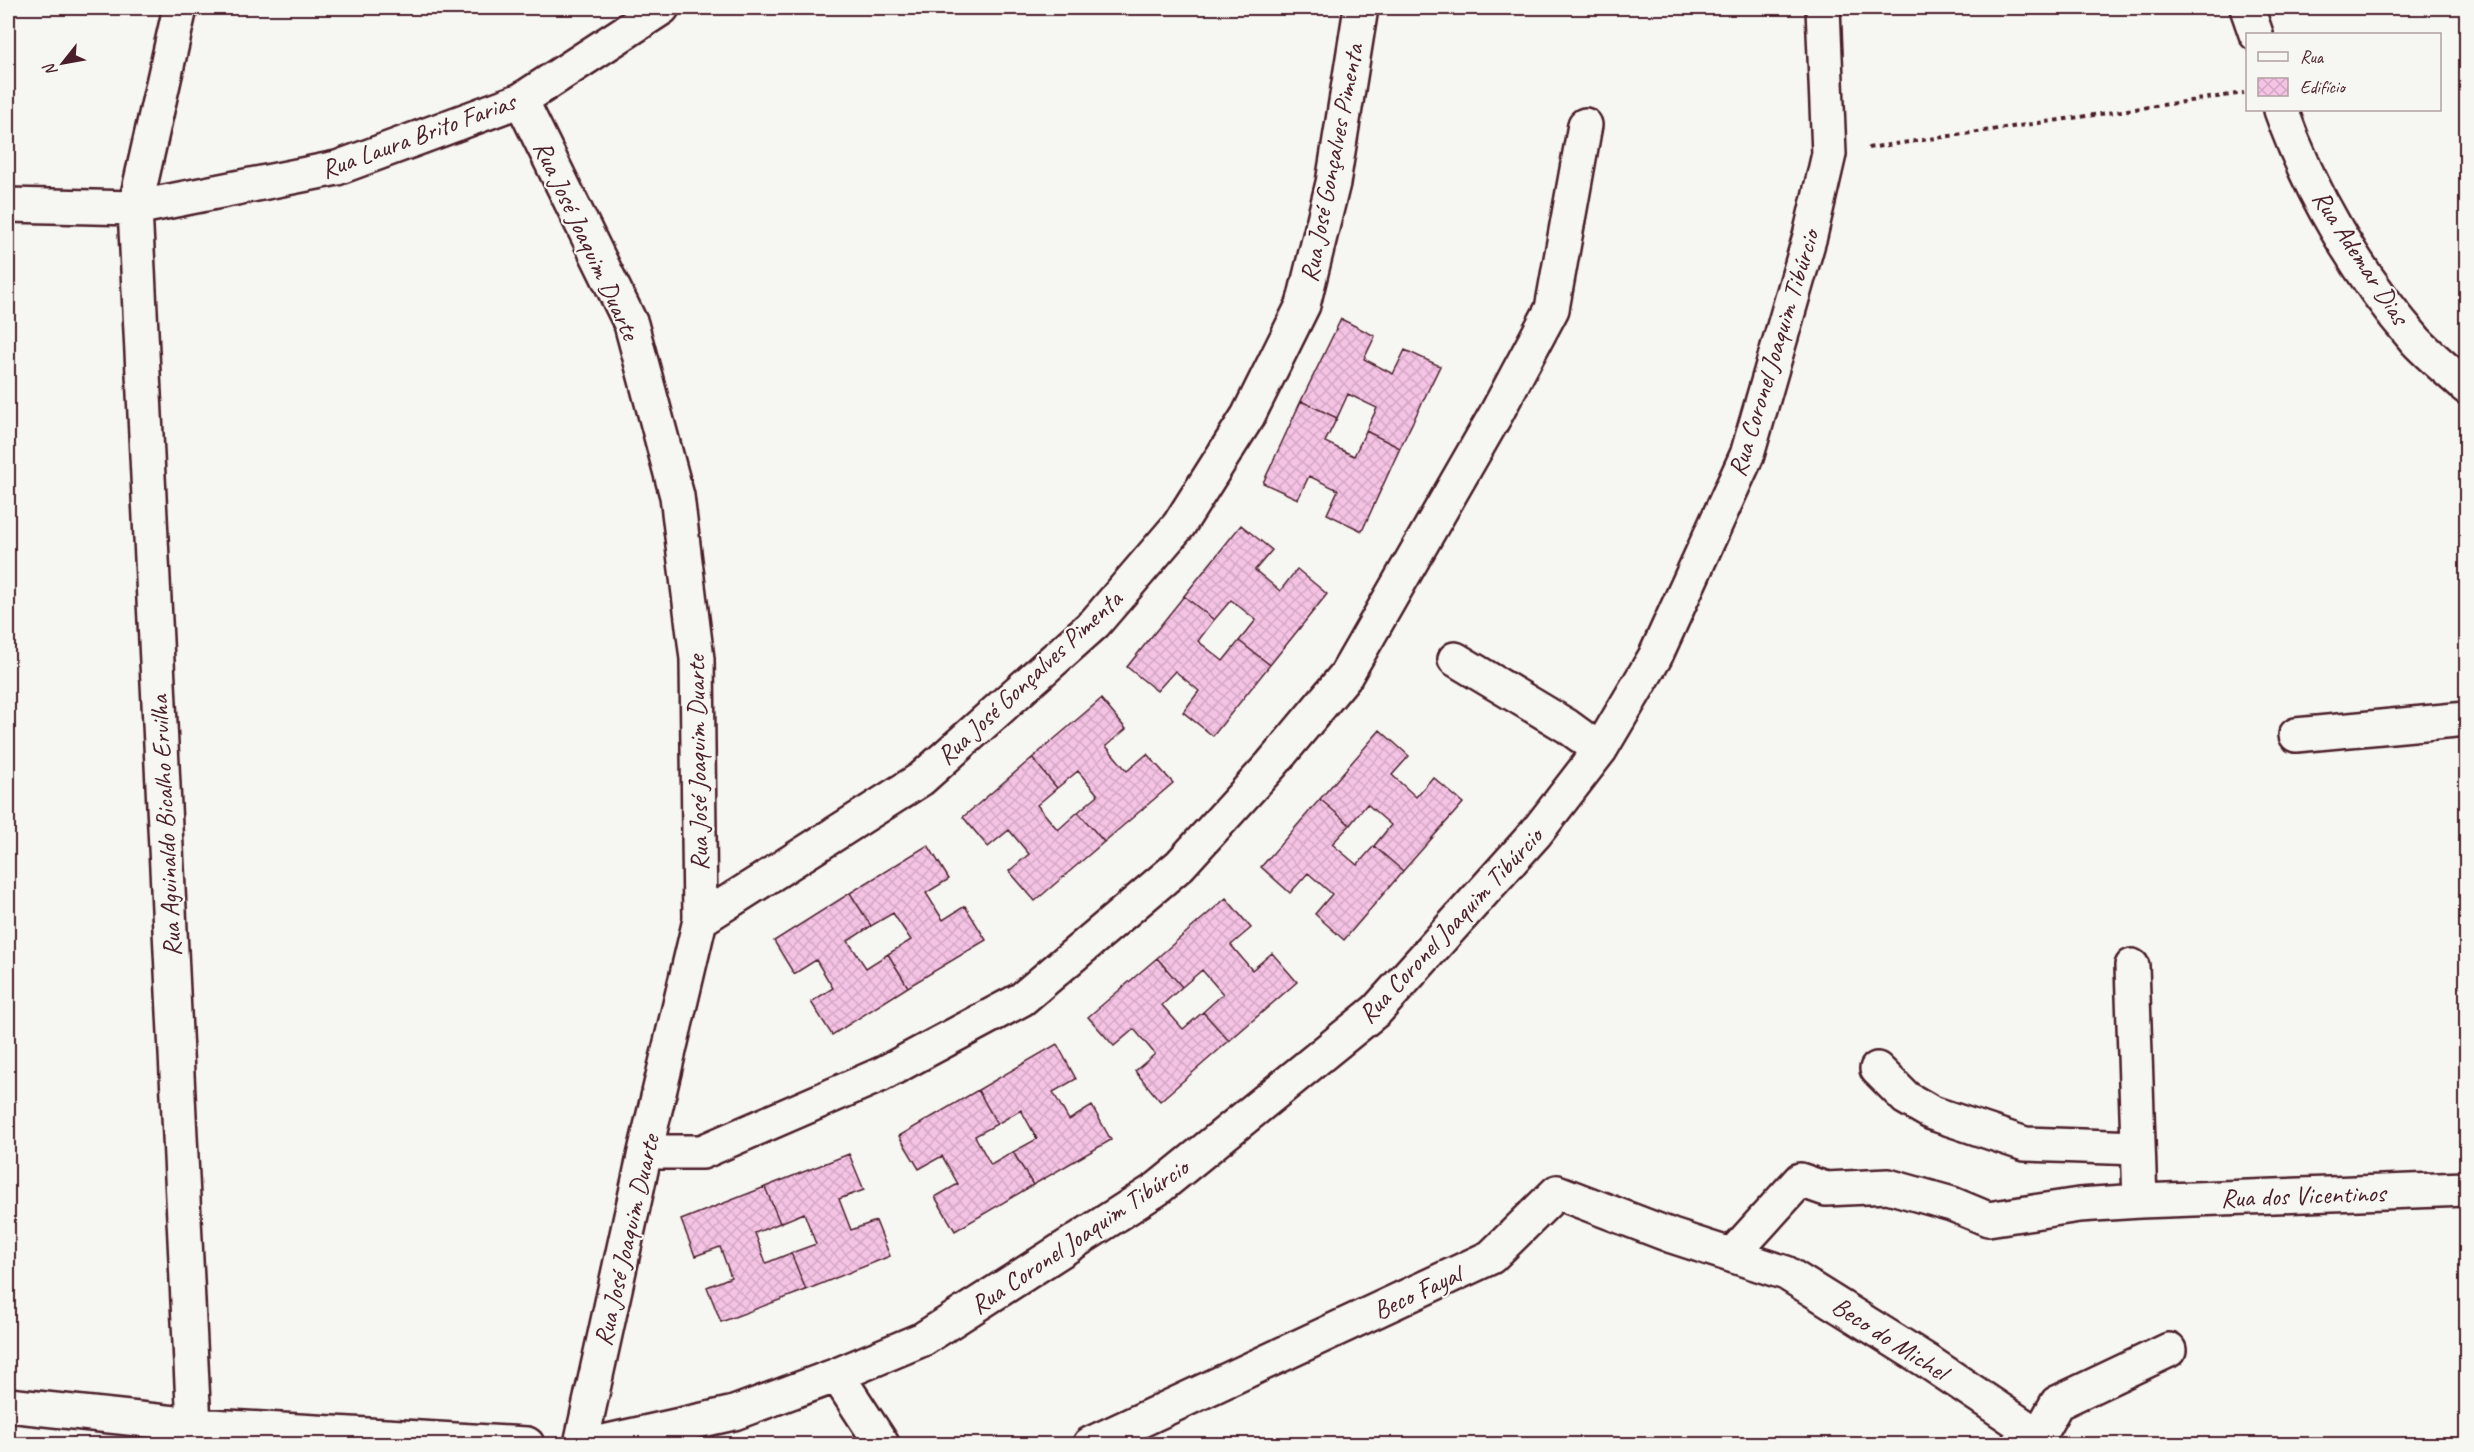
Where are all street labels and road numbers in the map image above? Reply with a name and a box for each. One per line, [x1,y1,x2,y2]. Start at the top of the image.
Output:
street label: Rua José Gonçalves Pimenta [1292,40,1371,285]
street label: Rua Laura Brito Farias [316,84,522,186]
street label: Rua José Joaquim Duarte [526,135,648,347]
street label: Rua Ademar Dias [2305,184,2417,332]
street label: Rua Coronel Joaquim Tibúrcio [1720,223,1827,480]
street label: Rua José Gonçalves Pimenta [930,582,1130,772]
street label: Rua José Joaquim Duarte [679,652,716,871]
street label: Rua Aguinaldo Bicalho Ervilha [142,693,189,958]
street label: Rua Coronel Joaquim Tibúrcio [1351,818,1552,1030]
street label: Rua José Joaquim Duarte [586,1129,667,1349]
street label: Rua Coronel Joaquim Tibúrcio [964,1150,1197,1322]
street label: Rua dos Vicentinos [2220,1176,2388,1215]
street label: Beco Fayal [1368,1256,1471,1327]
street label: Beco do Michel [1826,1289,1957,1390]

